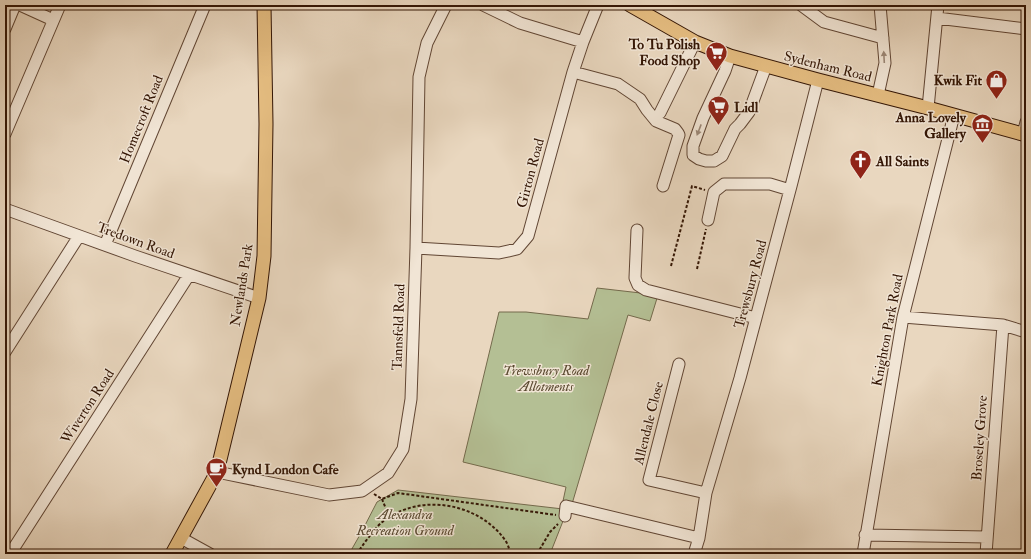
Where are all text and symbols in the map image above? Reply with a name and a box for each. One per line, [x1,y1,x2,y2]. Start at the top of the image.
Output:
place label: To Tu Polish Food Shop [628,36,701,70]
supermarket icon: To Tu Polish Food Shop [703,39,729,72]
street label: Sydenham Road [782,47,874,87]
one-way arrow [881,50,887,63]
shop icon: Kwik Fit [984,67,1010,100]
place label: Kwik Fit [934,72,982,89]
street label: Homecroft Road [116,73,167,166]
supermarket icon: Lidl [705,94,731,127]
place label: Lidl [734,99,759,116]
place label: Anna Lovely Gallery [895,109,967,143]
museum icon: Anna Lovely Gallery [969,112,995,145]
one-way arrow [695,125,701,137]
street label: Girton Road [513,136,548,210]
church icon: All Saints [848,148,874,181]
place label: All Saints [875,153,929,170]
street label: Tredown Road [95,219,177,262]
street label: Trewsbury Road [730,238,771,331]
street label: Newlands Park [227,242,256,328]
street label: Knighton Park Road [868,272,907,388]
street label: Tannsfeld Road [388,283,409,371]
park label: Trewsbury Road Allotments [503,362,590,395]
street label: Wiverton Road [56,366,118,448]
street label: Allendale Close [630,380,667,467]
street label: Broseley Grove [968,395,992,481]
cafe icon: Kynd London Cafe [204,456,230,489]
place label: Kynd London Cafe [232,461,339,479]
park label: Alexandra Recreation Ground [355,506,455,539]

